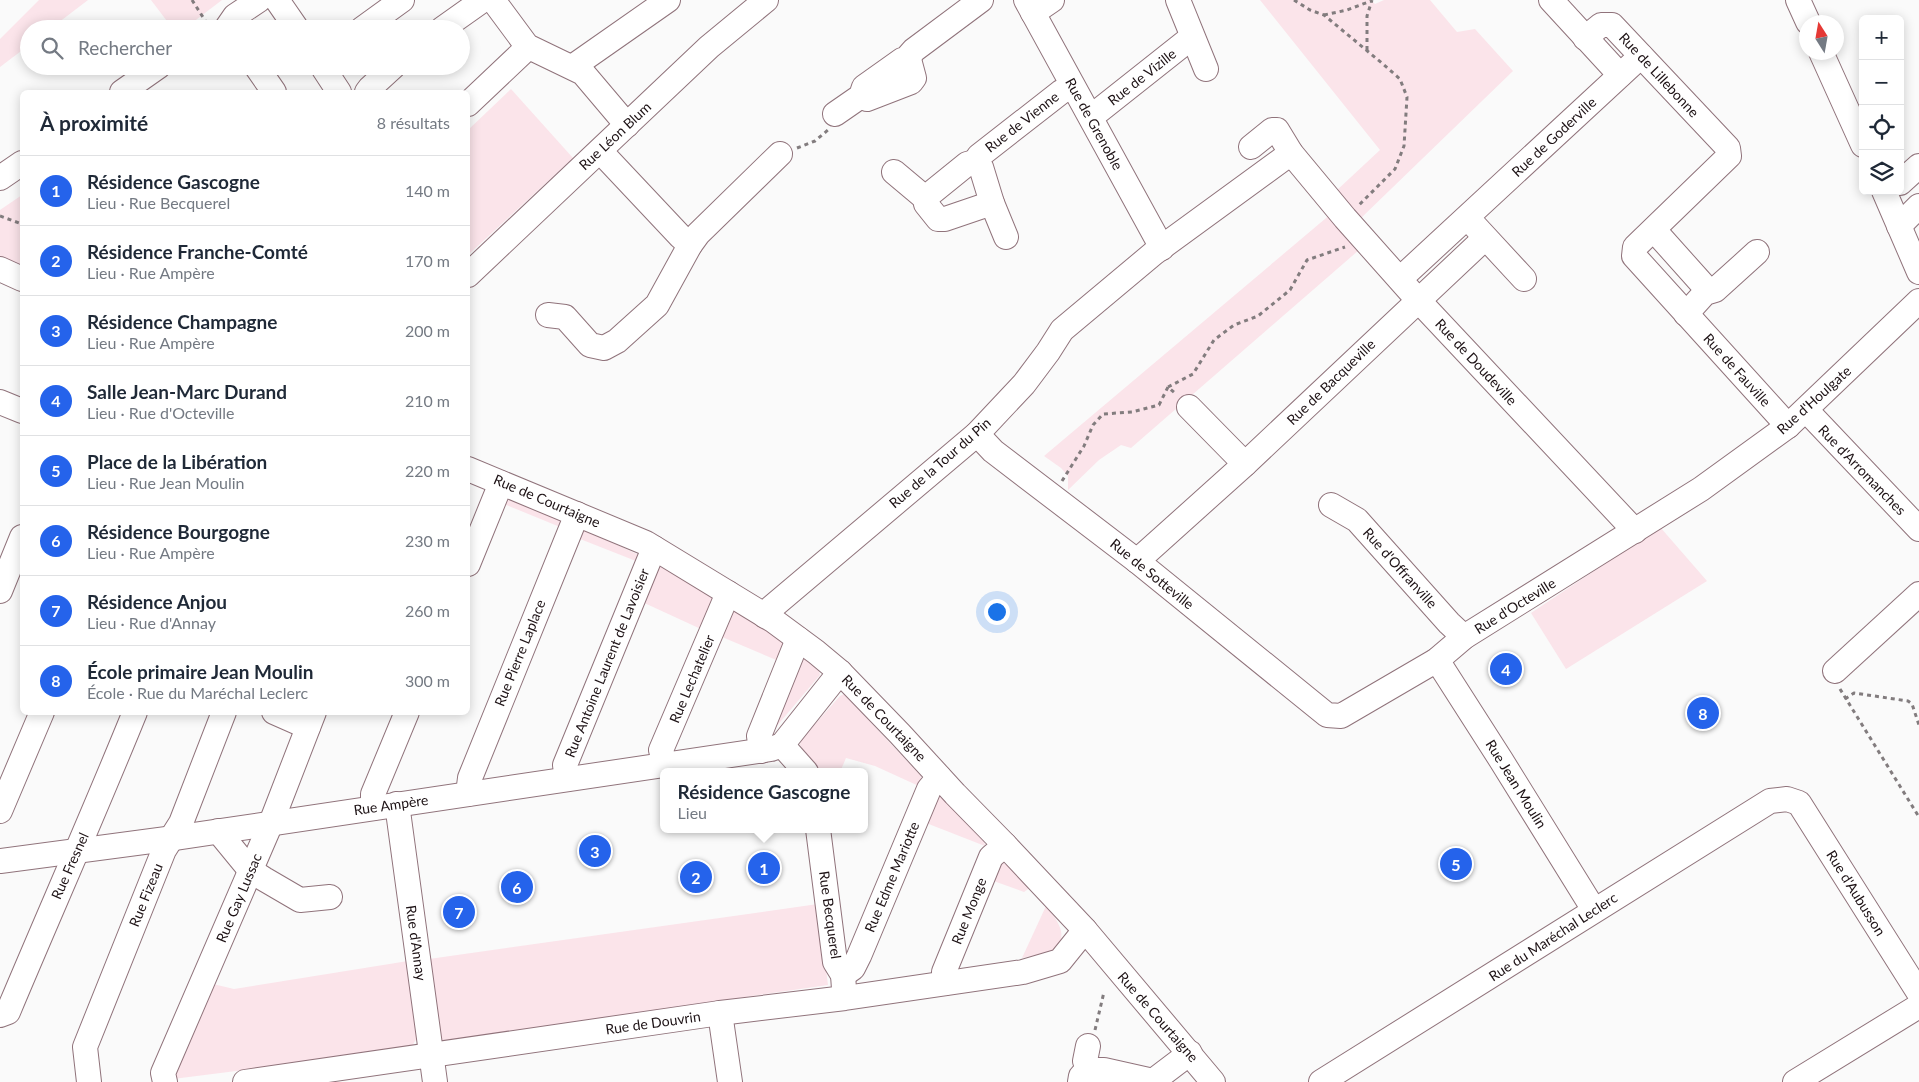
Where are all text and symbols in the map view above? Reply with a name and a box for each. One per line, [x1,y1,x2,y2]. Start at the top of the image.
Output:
north arrow [1799,15,1844,60]
map controls [1859,15,1904,195]
button: + [1859,15,1904,60]
search box [20,20,470,75]
street label: Rue de Lillebonne [1616,29,1703,120]
icon: search [38,34,66,62]
text: Rechercher [78,36,172,59]
street label: Rue de Vizille [1104,45,1179,109]
button: − [1859,60,1904,105]
street label: Rue de Grenoble [1062,75,1127,173]
street label: Rue de Vienne [981,88,1062,156]
street label: Rue de Goderville [1508,93,1599,180]
street label: Rue Léon Blum [575,98,654,173]
button: locate [1859,105,1904,150]
text: À proximité [40,110,148,135]
text: 8 résultats [377,113,450,132]
button: layers [1859,150,1904,195]
text: Résidence Gascogne [87,170,260,193]
text: 1 [51,181,61,200]
text: 140 m [405,181,450,200]
text: Lieu · Rue Becquerel [87,193,230,212]
text: Résidence Franche-Comté [87,240,308,263]
text: 2 [51,251,61,270]
text: 170 m [405,251,450,270]
text: Lieu · Rue Ampère [87,263,215,282]
text: Résidence Champagne [87,310,277,333]
street label: Rue de Doudeville [1432,315,1521,408]
text: 3 [51,321,61,340]
text: 200 m [405,321,450,340]
street label: Rue de Fauville [1700,330,1775,410]
text: Lieu · Rue Ampère [87,333,215,352]
street label: Rue de Bacqueville [1283,335,1378,428]
street label: Rue d'Houlgate [1773,362,1854,437]
text: Salle Jean-Marc Durand [87,380,287,403]
text: 4 [51,391,61,410]
text: 210 m [405,391,450,410]
text: Lieu · Rue d'Octeville [87,403,235,422]
street label: Rue de la Tour du Pin [885,414,994,511]
street label: Rue d'Arromanches [1815,421,1910,518]
text: Place de la Libération [87,450,267,473]
text: 5 [51,461,61,480]
text: 220 m [405,461,450,480]
street label: Rue de Courtaigne [491,470,603,531]
text: Lieu · Rue Jean Moulin [87,473,245,492]
text: Résidence Bourgogne [87,520,270,543]
street label: Rue d'Offranville [1360,524,1441,611]
text: 6 [51,531,61,550]
text: 230 m [405,531,450,550]
street label: Rue de Sotteville [1107,535,1198,613]
text: Lieu · Rue Ampère [87,543,215,562]
street label: Rue Antoine Laurent de Lavoisier [561,566,652,760]
street label: Rue d'Octeville [1471,574,1558,637]
text: Résidence Anjou [87,590,227,613]
street label: Rue Pierre Laplace [490,597,549,709]
your location [984,599,1010,625]
text: 7 [51,601,61,620]
text: 260 m [405,601,450,620]
text: Lieu · Rue d'Annay [87,613,216,632]
street label: Rue Lechatelier [665,632,718,725]
pin: 4 [1490,650,1522,688]
text: École primaire Jean Moulin [87,660,314,683]
text: 8 [51,671,61,690]
text: 300 m [405,671,450,690]
street label: Rue de Courtaigne [839,671,930,765]
text: École · Rue du Maréchal Leclerc [87,683,308,702]
pin: 8 [1687,694,1719,732]
street label: Rue Jean Moulin [1482,736,1550,831]
popup [660,768,868,833]
text: Résidence Gascogne [678,780,850,803]
street label: Rue Ampère [353,791,429,818]
text: Lieu [678,803,707,822]
street label: Rue Edme Mariotte [861,819,922,935]
street label: Rue Fresnel [47,830,92,902]
pin: 3 [579,832,611,870]
pin: 5 [1440,845,1472,883]
street label: Rue d'Aubusson [1823,847,1890,939]
pin: 1 [748,849,780,887]
street label: Rue Gay Lussac [212,850,265,945]
pin: 2 [680,858,712,896]
street label: Rue Fizeau [125,861,166,929]
pin: 6 [501,868,533,906]
street label: Rue Becquerel [816,870,845,960]
street label: Rue Monge [947,875,990,947]
street label: Rue du Maréchal Leclerc [1485,889,1620,984]
pin: 7 [443,893,475,931]
street label: Rue d'Annay [403,904,430,983]
street label: Rue de Courtaigne [1115,968,1202,1065]
street label: Rue de Douvrin [604,1007,702,1038]

